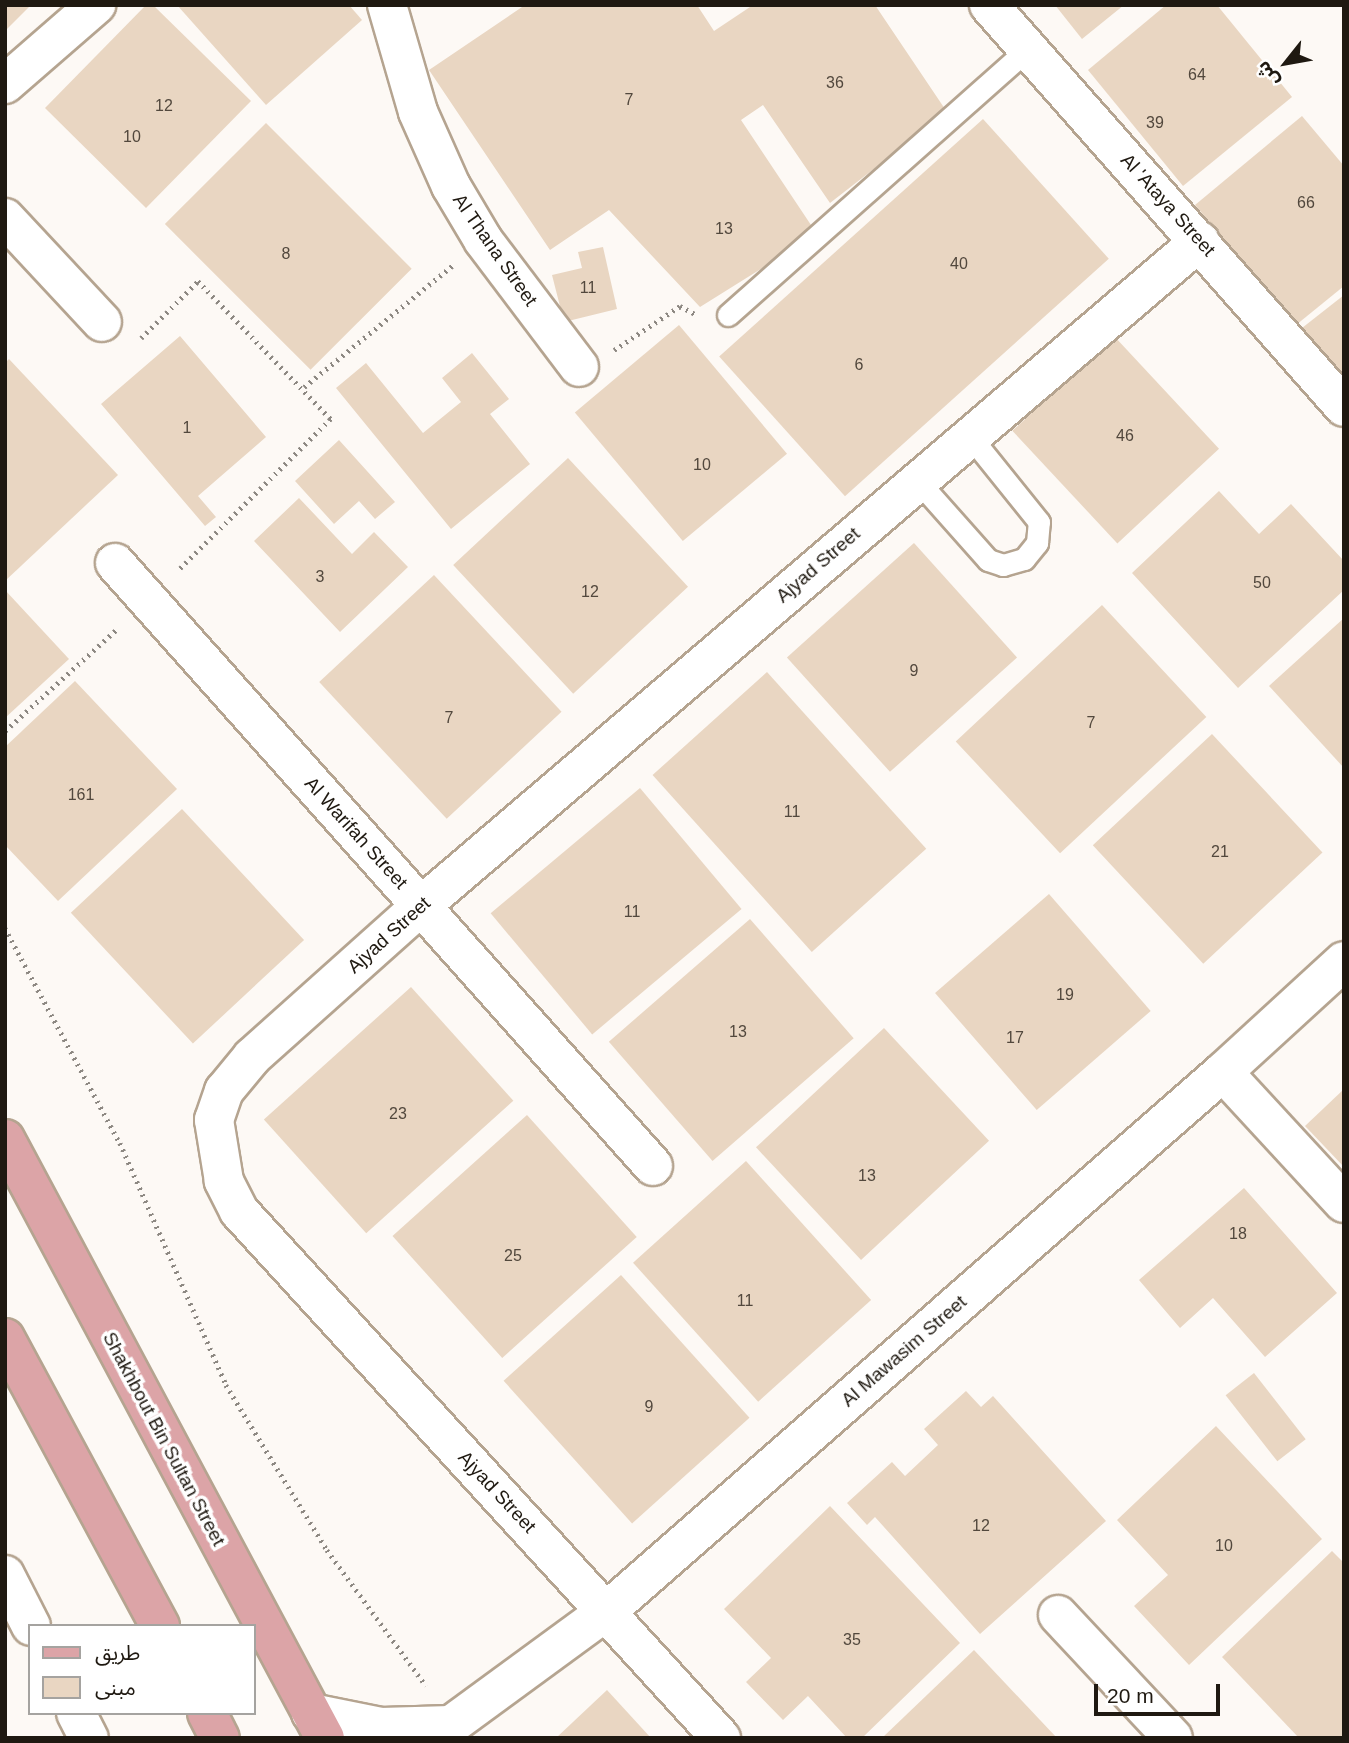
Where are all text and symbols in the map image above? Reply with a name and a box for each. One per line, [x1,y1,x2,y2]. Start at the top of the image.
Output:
north arrow [1251,28,1321,98]
text: ش [1252,58,1283,91]
house number: 64 [1188,65,1206,85]
house number: 36 [826,73,844,93]
house number: 7 [625,90,633,110]
house number: 12 [155,96,173,116]
house number: 39 [1146,113,1164,133]
house number: 10 [123,127,141,147]
street label: Al 'Ataya Street [1116,149,1220,261]
street label: Al Thana Street [448,189,542,311]
house number: 66 [1297,193,1315,213]
house number: 13 [715,219,733,239]
house number: 8 [282,244,290,264]
house number: 40 [950,254,968,274]
house number: 11 [580,278,596,298]
house number: 6 [855,355,863,375]
house number: 1 [183,418,191,438]
house number: 46 [1116,426,1134,446]
house number: 10 [693,455,711,475]
street label: Ajyad Street [771,522,865,608]
house number: 3 [316,567,324,587]
house number: 50 [1253,573,1271,593]
house number: 12 [581,582,599,602]
house number: 9 [910,661,918,681]
house number: 7 [445,708,453,728]
house number: 7 [1087,713,1095,733]
street label: Al Warifah Street [300,772,412,894]
house number: 161 [68,785,94,805]
house number: 11 [784,802,800,822]
house number: 21 [1211,842,1229,862]
street label: Ajyad Street [343,892,435,978]
house number: 11 [624,902,640,922]
house number: 19 [1056,985,1074,1005]
house number: 13 [729,1022,747,1042]
house number: 17 [1006,1028,1024,1048]
house number: 23 [389,1104,407,1124]
house number: 13 [858,1166,876,1186]
house number: 18 [1229,1224,1247,1244]
house number: 25 [504,1246,522,1266]
street label: Al Mawasim Street [837,1290,971,1412]
house number: 11 [737,1291,753,1311]
street label: Shakhbout Bin Sultan Street [98,1328,230,1550]
house number: 9 [645,1397,653,1417]
street label: Ajyad Street [453,1446,541,1538]
house number: 12 [972,1516,990,1536]
house number: 10 [1215,1536,1233,1556]
legend [28,1624,256,1715]
house number: 35 [843,1630,861,1650]
text: طريق [95,1641,140,1664]
scale bar [1097,1670,1223,1714]
text: مبنى [95,1676,136,1699]
text: 20 m [1107,1684,1154,1707]

